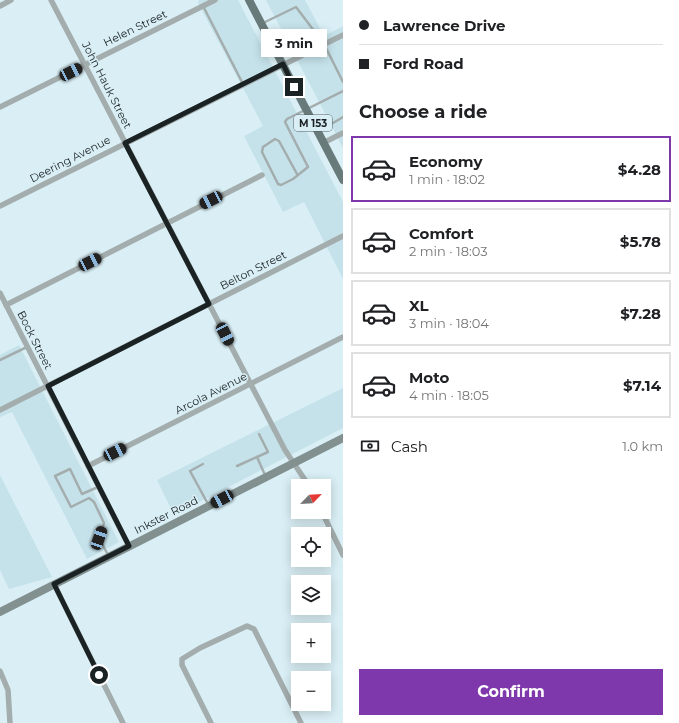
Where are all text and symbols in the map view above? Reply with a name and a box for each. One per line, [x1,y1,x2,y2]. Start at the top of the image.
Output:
street label: Helen Street [101,6,169,49]
text: Lawrence Drive [383,16,506,35]
callout: 3 min [261,29,327,57]
text: 3 min [275,35,313,51]
street label: John Hauk Street [79,38,135,131]
text: Ford Road [383,54,464,73]
car [58,61,84,83]
route end [285,78,303,96]
text: Choose a ride [359,101,487,123]
road number: M 153 [294,115,332,131]
street label: Deering Avenue [27,132,113,185]
icon: car [361,151,397,187]
text: Economy [409,152,482,171]
text: $4.28 [618,160,661,179]
text: 1 min · 18:02 [409,171,485,187]
car [198,189,224,211]
icon: car [361,223,397,259]
text: Comfort [409,224,474,243]
text: $5.78 [620,232,661,251]
text: 2 min · 18:03 [409,243,488,259]
street label: Belton Street [218,247,289,293]
car [77,251,103,273]
icon: car [361,295,397,331]
text: XL [409,296,428,315]
text: $7.28 [620,304,661,323]
street label: Bock Street [14,308,56,372]
text: 3 min · 18:04 [409,315,489,331]
car [214,321,236,347]
icon: car [361,367,397,403]
text: Moto [409,368,449,387]
street label: Arcola Avenue [173,369,250,417]
text: $7.14 [623,376,661,395]
text: 4 min · 18:05 [409,387,489,403]
icon: cash [359,435,381,457]
text: Cash [391,437,428,456]
text: 1.0 km [622,438,663,454]
car [102,441,128,463]
north arrow [291,479,331,519]
map controls [291,479,331,711]
car [209,488,235,510]
street label: Inkster Road [132,493,200,537]
car [89,525,109,551]
button: locate [291,527,331,567]
button: layers [291,575,331,615]
button: + [291,623,331,663]
route start [90,666,108,684]
button: Confirm [359,669,663,715]
button: − [291,671,331,711]

